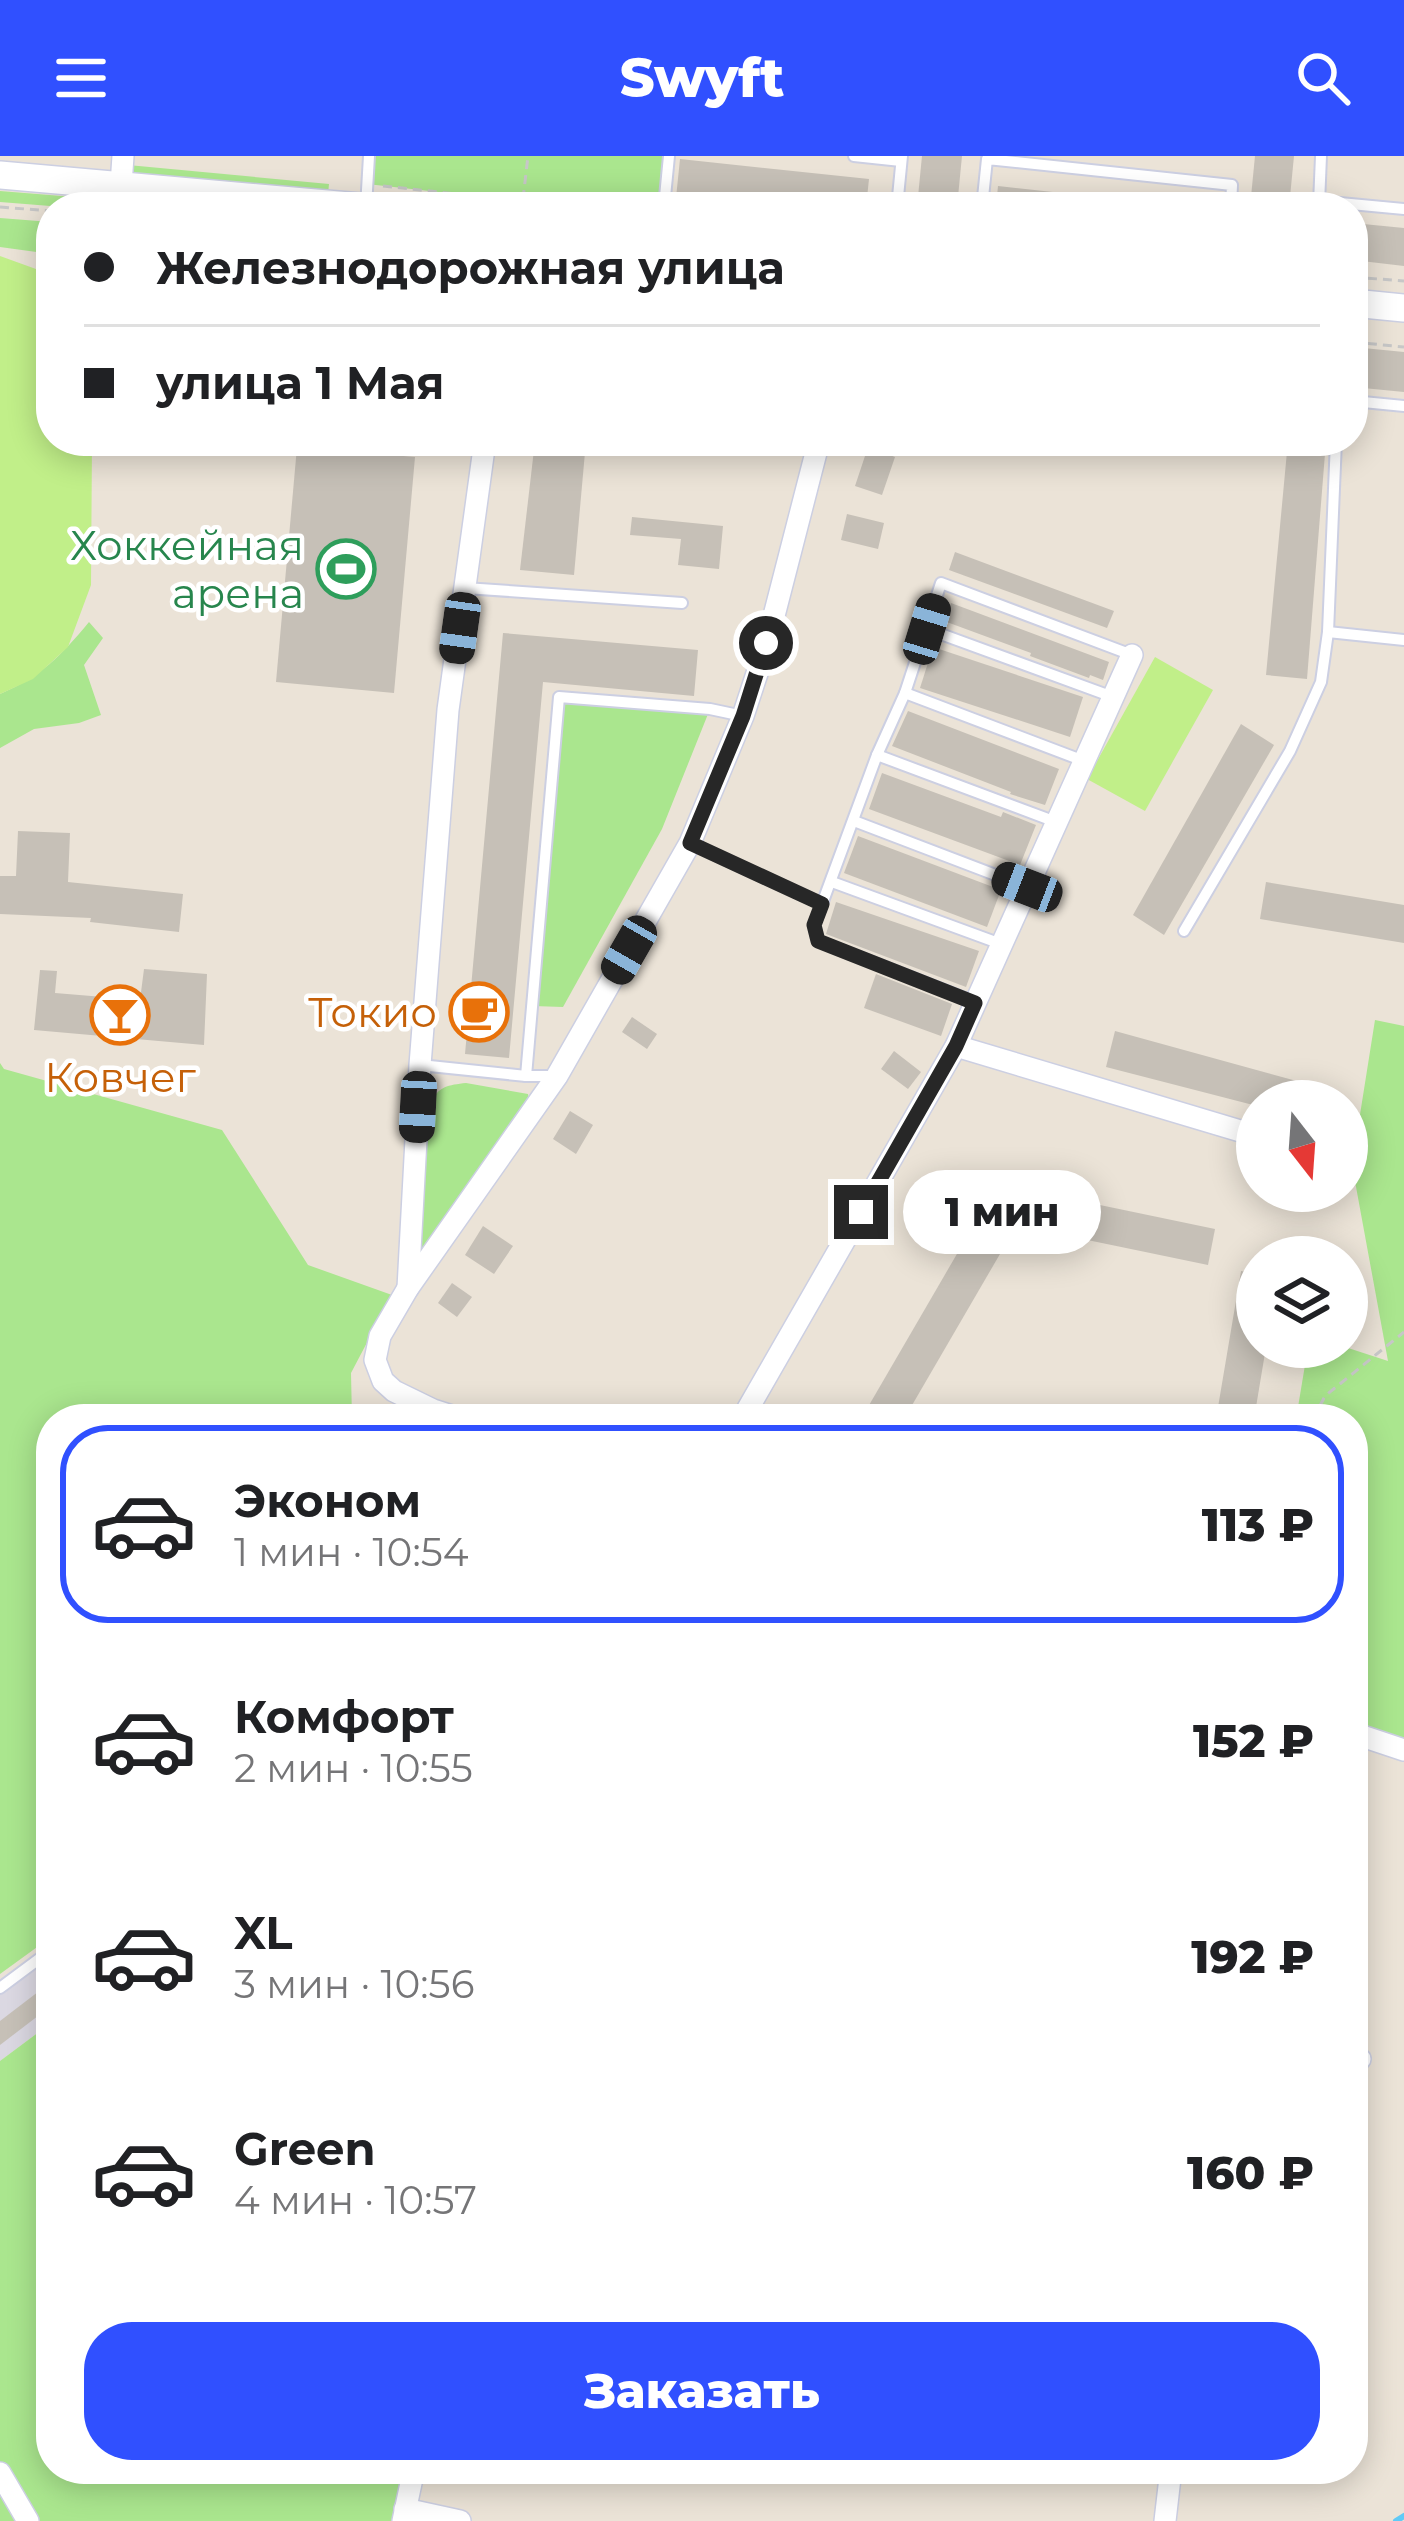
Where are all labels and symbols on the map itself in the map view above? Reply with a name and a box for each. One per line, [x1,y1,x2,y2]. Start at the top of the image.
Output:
place label: Хоккейная арена [70,519,304,619]
sports icon: Хоккейная арена [315,538,377,600]
car [899,589,955,669]
car [437,590,483,666]
route start [739,616,793,670]
car [987,857,1067,917]
car [595,910,663,990]
cafe icon: Токио [448,981,510,1043]
bar icon: Ковчег [89,984,151,1046]
place label: Токио [308,986,437,1038]
place label: Ковчег [44,1051,196,1103]
car [398,1070,438,1144]
north arrow [1236,1080,1368,1212]
callout: 1 мин [903,1170,1101,1254]
route end [834,1185,888,1239]

